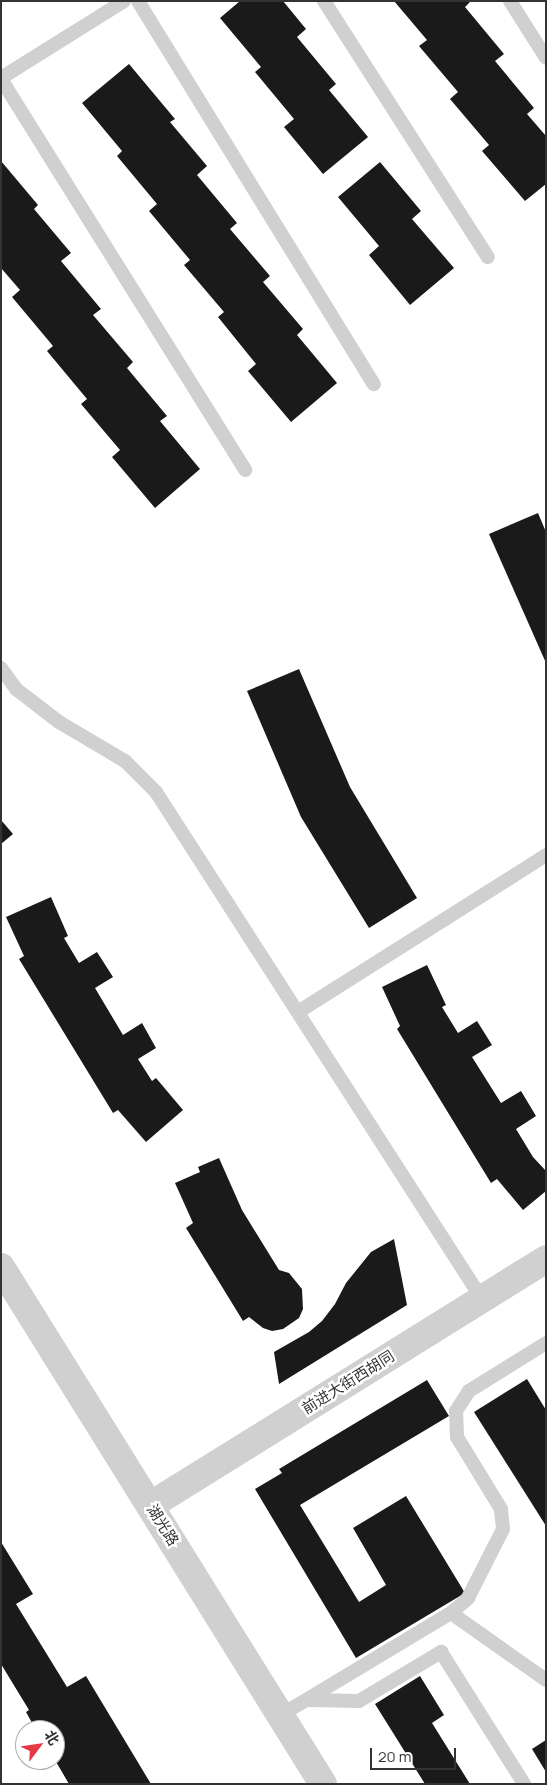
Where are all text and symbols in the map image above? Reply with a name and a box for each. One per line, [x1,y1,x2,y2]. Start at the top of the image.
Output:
street label: 前进大街西胡同 [299,1347,397,1417]
street label: 湖光路 [143,1501,183,1549]
north arrow [15,1720,65,1770]
text: 北 [41,1727,64,1748]
scale bar [372,1738,458,1770]
text: 20 m [378,1746,411,1767]

